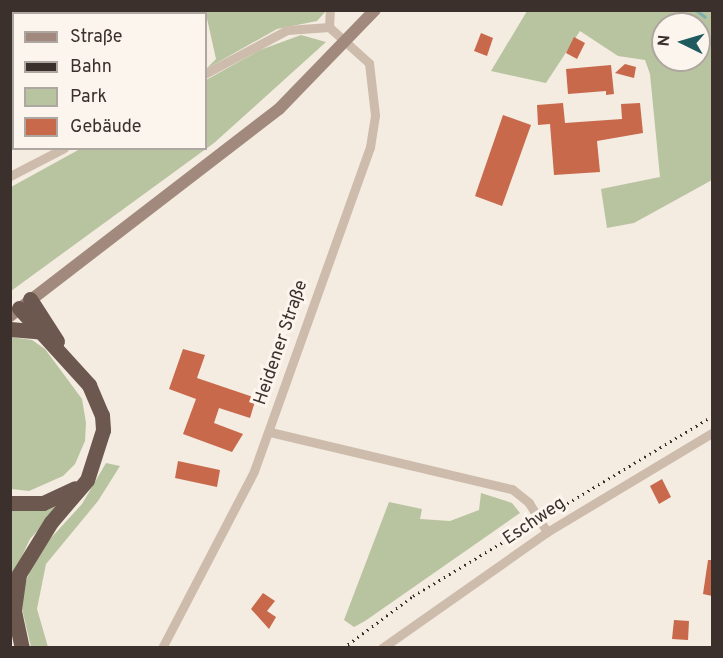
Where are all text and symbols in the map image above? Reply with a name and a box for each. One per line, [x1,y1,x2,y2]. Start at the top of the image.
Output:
legend [12,12,207,150]
north arrow [651,12,711,72]
text: Straße [70,26,122,49]
text: N [655,34,676,47]
text: Bahn [70,56,112,79]
text: Park [70,86,107,109]
text: Gebäude [70,116,142,139]
street label: Heidener Straße [250,278,314,408]
street label: Eschweg [500,493,570,551]

